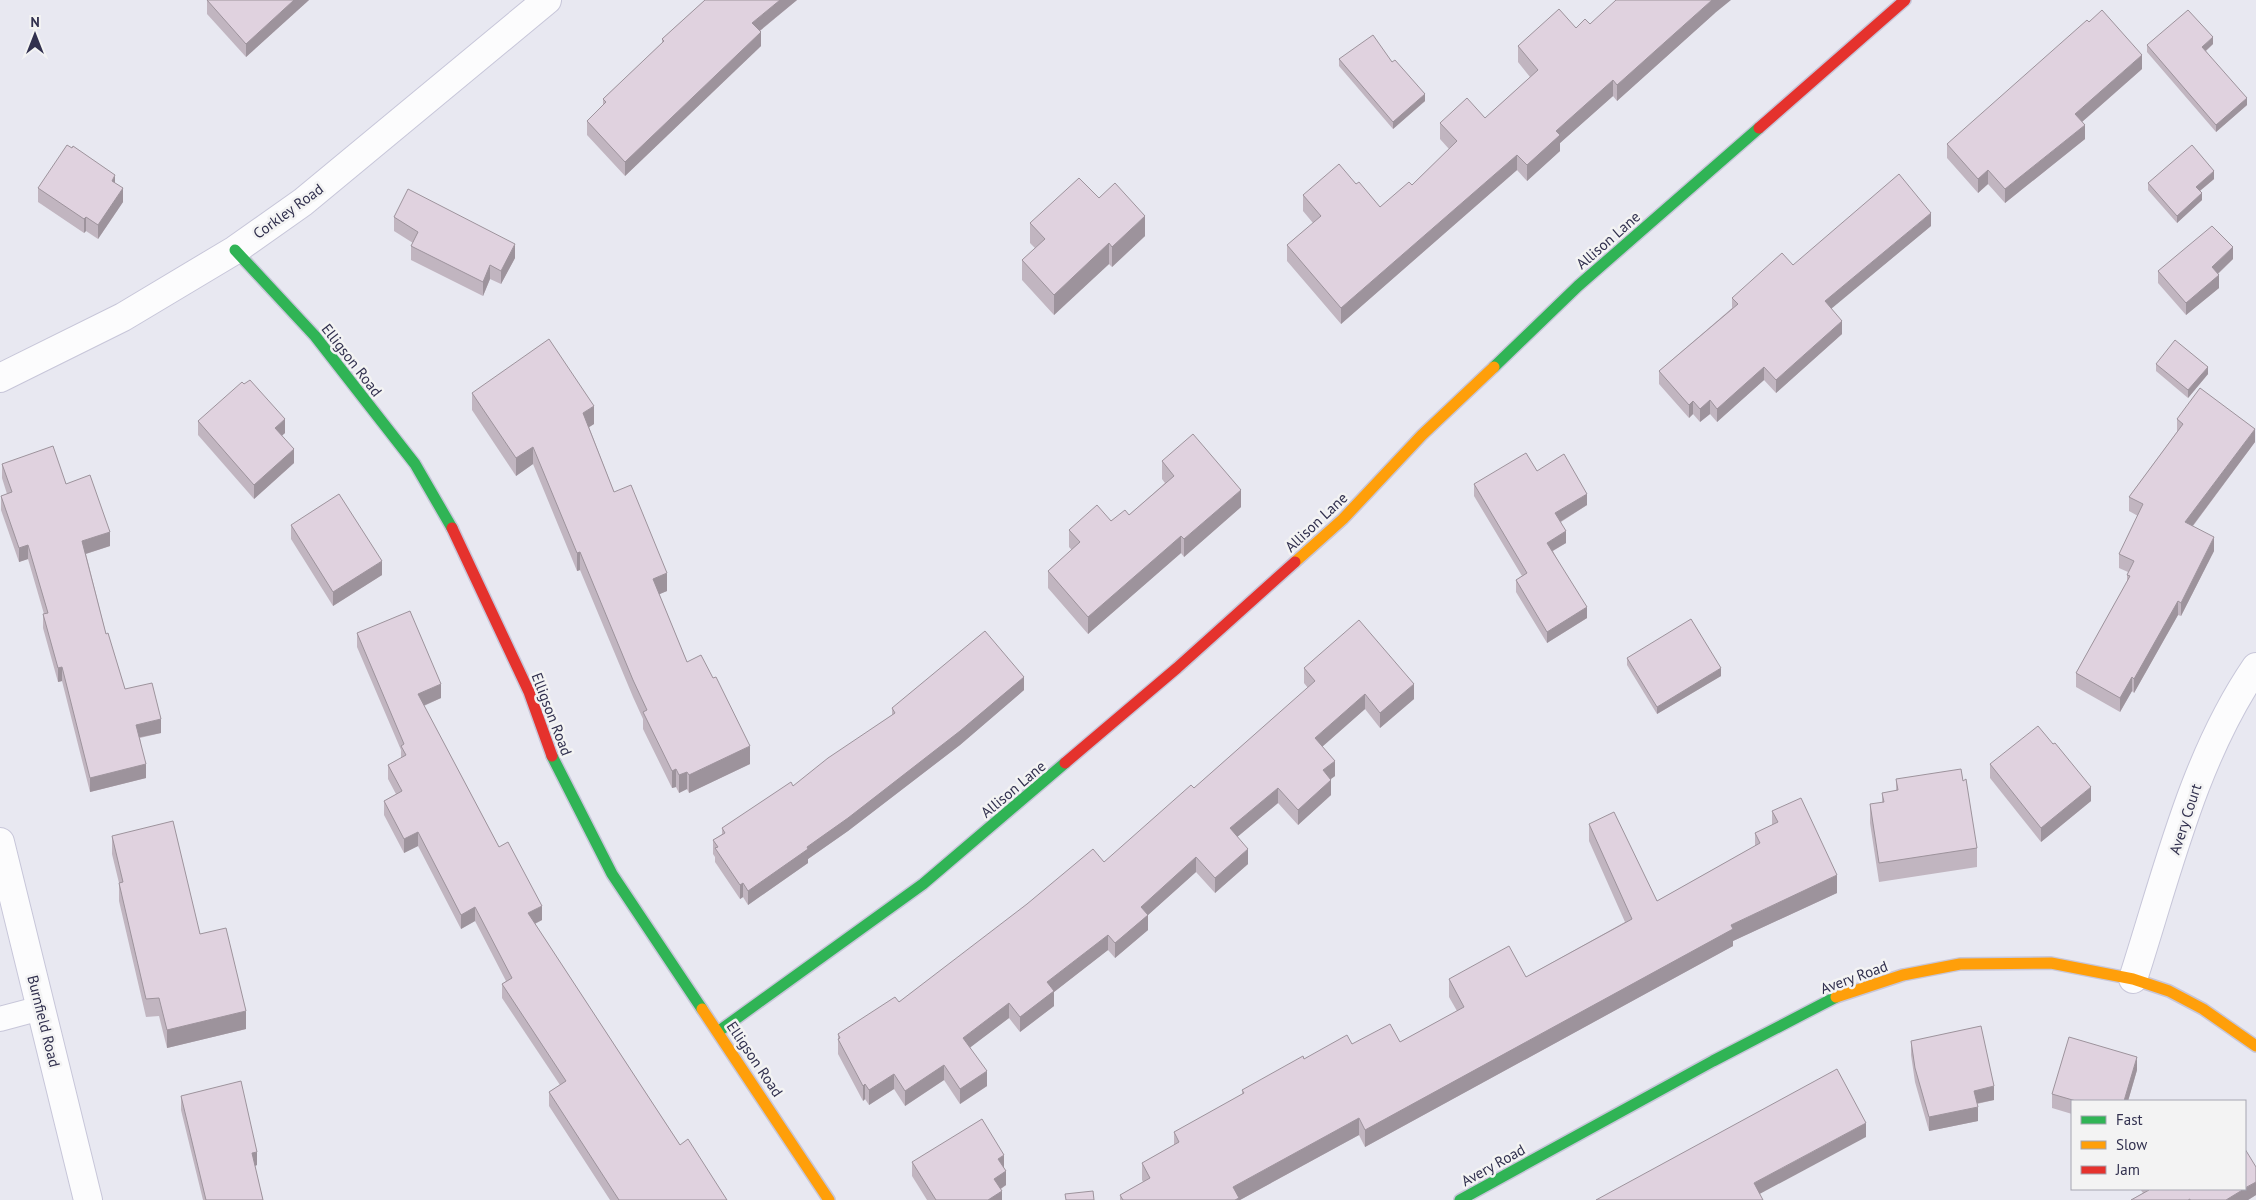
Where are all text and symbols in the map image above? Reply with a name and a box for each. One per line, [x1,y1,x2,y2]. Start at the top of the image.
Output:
north arrow [10,10,60,60]
text: N [30,13,40,31]
street label: Corkley Road [249,179,327,243]
street label: Allison Lane [1572,207,1644,273]
street label: Elligson Road [318,320,386,400]
street label: Allison Lane [1281,488,1351,556]
street label: Elligson Road [528,670,576,758]
street label: Allison Lane [977,756,1049,822]
street label: Avery Court [2165,781,2205,857]
street label: Avery Road [1818,956,1890,998]
street label: Burnfield Road [23,973,65,1069]
street label: Elligson Road [723,1018,787,1100]
legend [2071,1100,2246,1190]
text: Fast [2116,1110,2143,1129]
text: Slow [2116,1135,2147,1154]
street label: Avery Road [1458,1140,1528,1190]
text: Jam [2115,1160,2140,1179]

